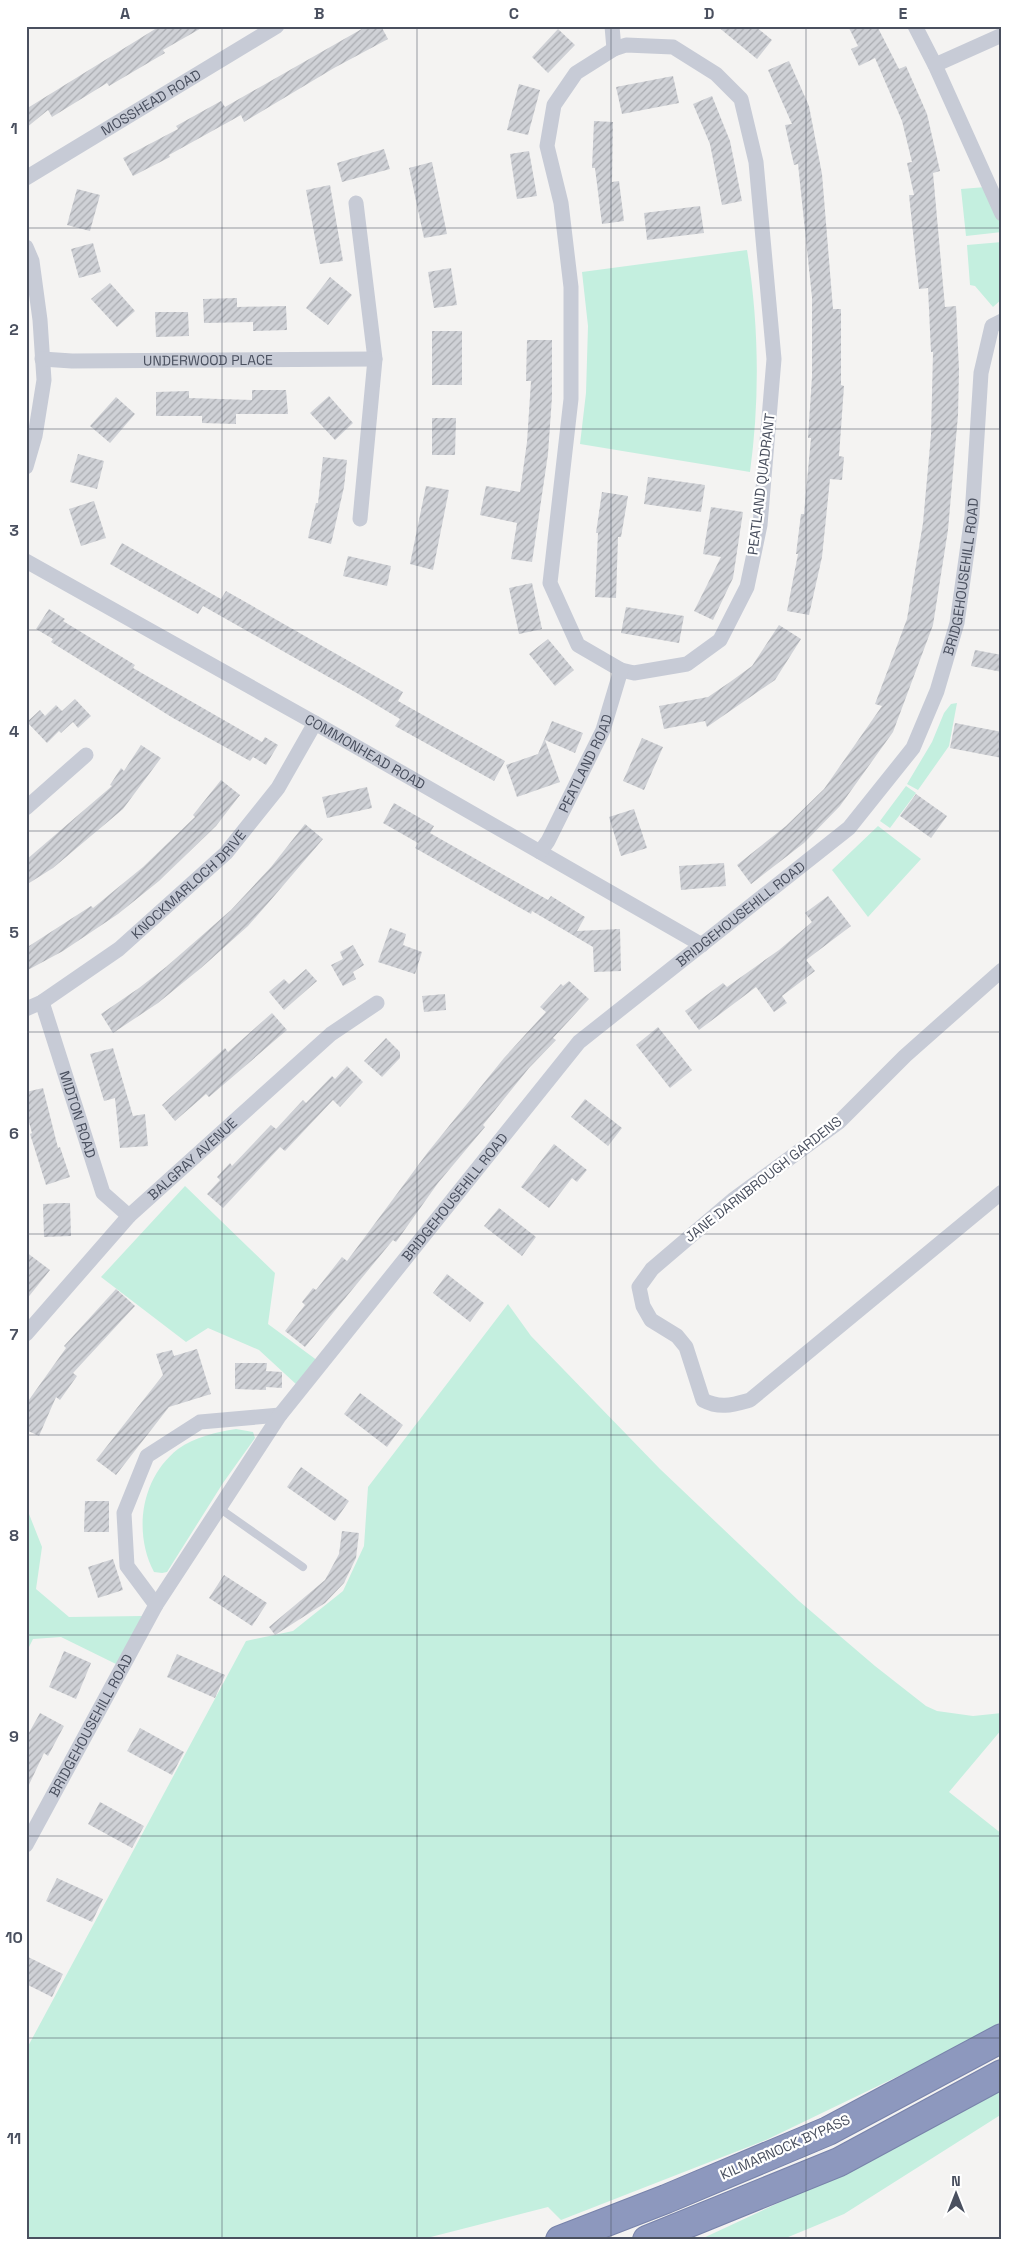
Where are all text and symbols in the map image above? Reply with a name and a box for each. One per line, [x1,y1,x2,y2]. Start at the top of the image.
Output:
text: A [120,3,130,24]
text: B [314,3,324,24]
text: C [509,3,519,24]
text: D [704,3,714,24]
text: E [899,3,908,24]
street label: MOSSHEAD ROAD [98,65,204,140]
text: 1 [10,118,18,139]
text: 2 [9,319,19,340]
street label: UNDERWOOD PLACE [143,351,273,370]
street label: PEATLAND QUADRANT [743,412,779,556]
street label: BRIDGEHOUSEHILL ROAD [939,497,982,658]
text: 3 [9,520,19,541]
street label: COMMONHEAD ROAD [301,710,429,793]
street label: PEATLAND ROAD [554,712,616,816]
text: 4 [9,721,19,742]
street label: KNOCKMARLOCH DRIVE [127,826,250,943]
street label: BRIDGEHOUSEHILL ROAD [672,857,809,971]
text: 5 [9,922,19,943]
street label: MIDTON ROAD [56,1068,100,1160]
street label: JANE DARNBROUGH GARDENS [681,1112,845,1246]
street label: BALGRAY AVENUE [144,1114,241,1204]
text: 6 [9,1123,19,1144]
street label: BRIDGEHOUSEHILL ROAD [398,1129,512,1265]
text: 7 [10,1324,19,1345]
text: 8 [9,1525,19,1546]
street label: BRIDGEHOUSEHILL ROAD [45,1651,137,1800]
text: 9 [9,1726,19,1747]
text: 10 [5,1927,23,1948]
street label: KILMARNOCK BYPASS [717,2110,853,2184]
text: 11 [7,2128,21,2149]
north arrow [930,2168,980,2218]
text: N [951,2172,961,2190]

